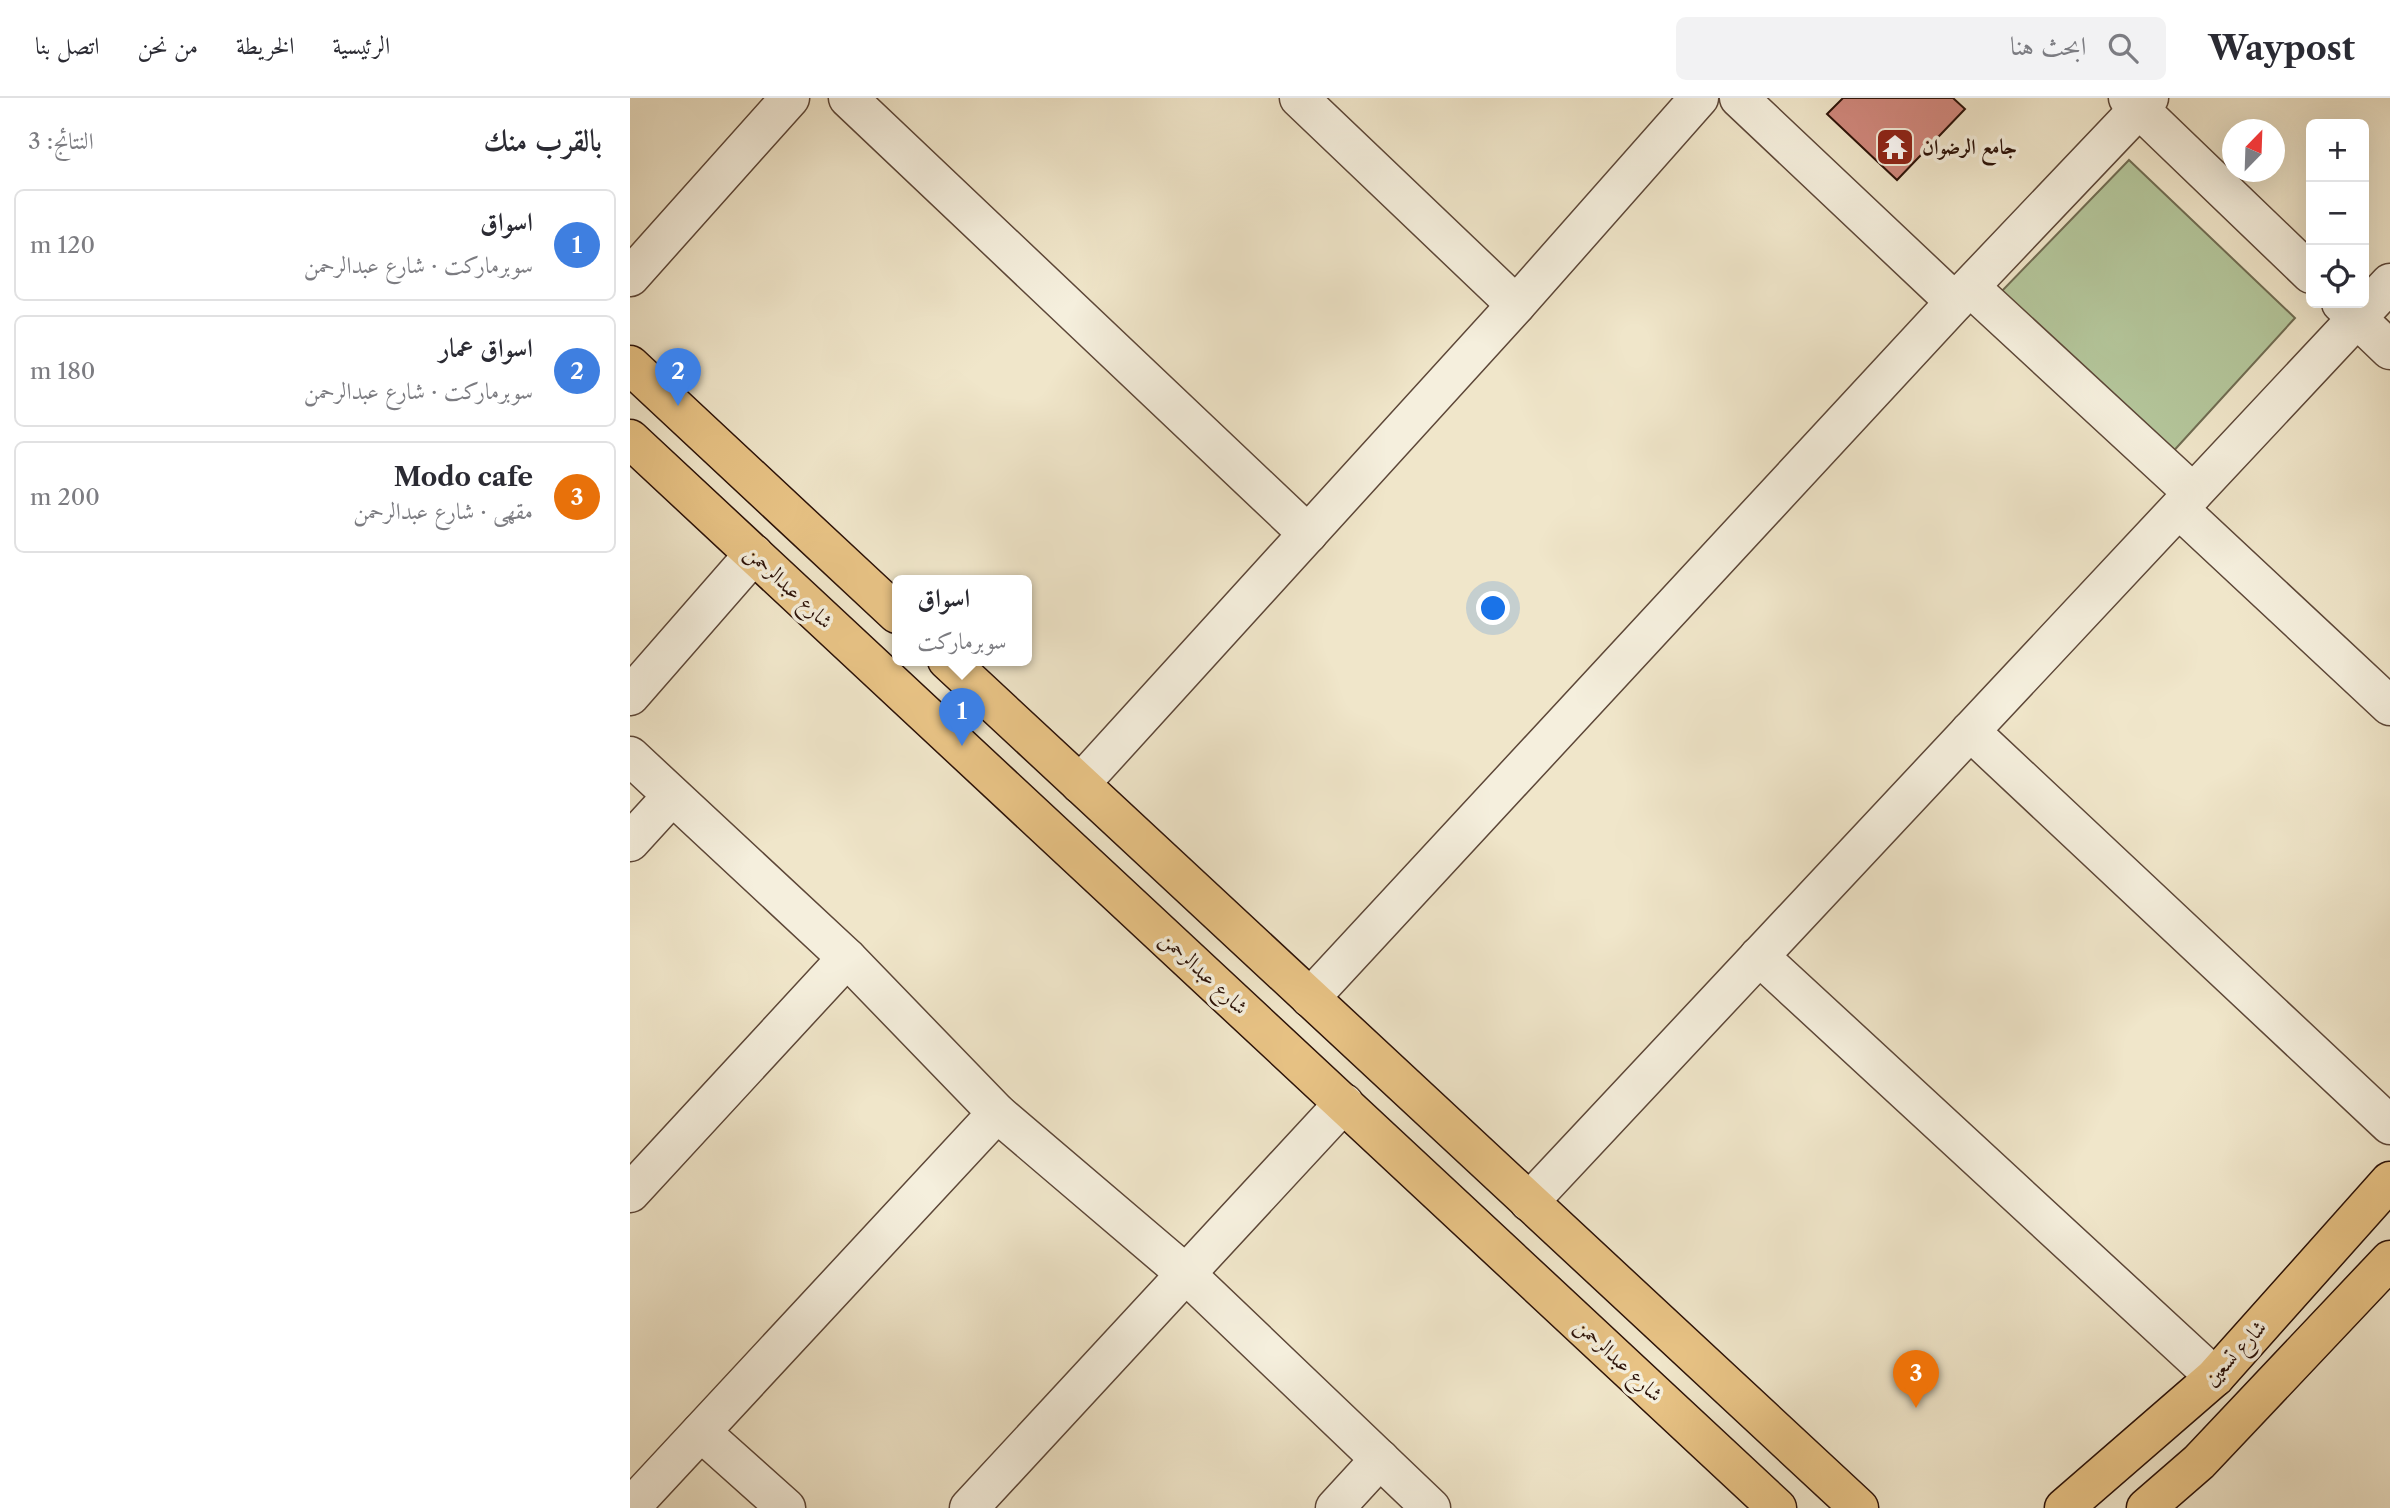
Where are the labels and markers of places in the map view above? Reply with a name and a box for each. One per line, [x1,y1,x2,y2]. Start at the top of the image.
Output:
temple icon: جامع الرضوان [1874,126,1916,168]
place label: جامع الرضوان [1922,134,2017,166]
pin: 2 [655,348,701,406]
pin: 1 [939,688,985,746]
pin: 3 [1893,1350,1939,1408]

